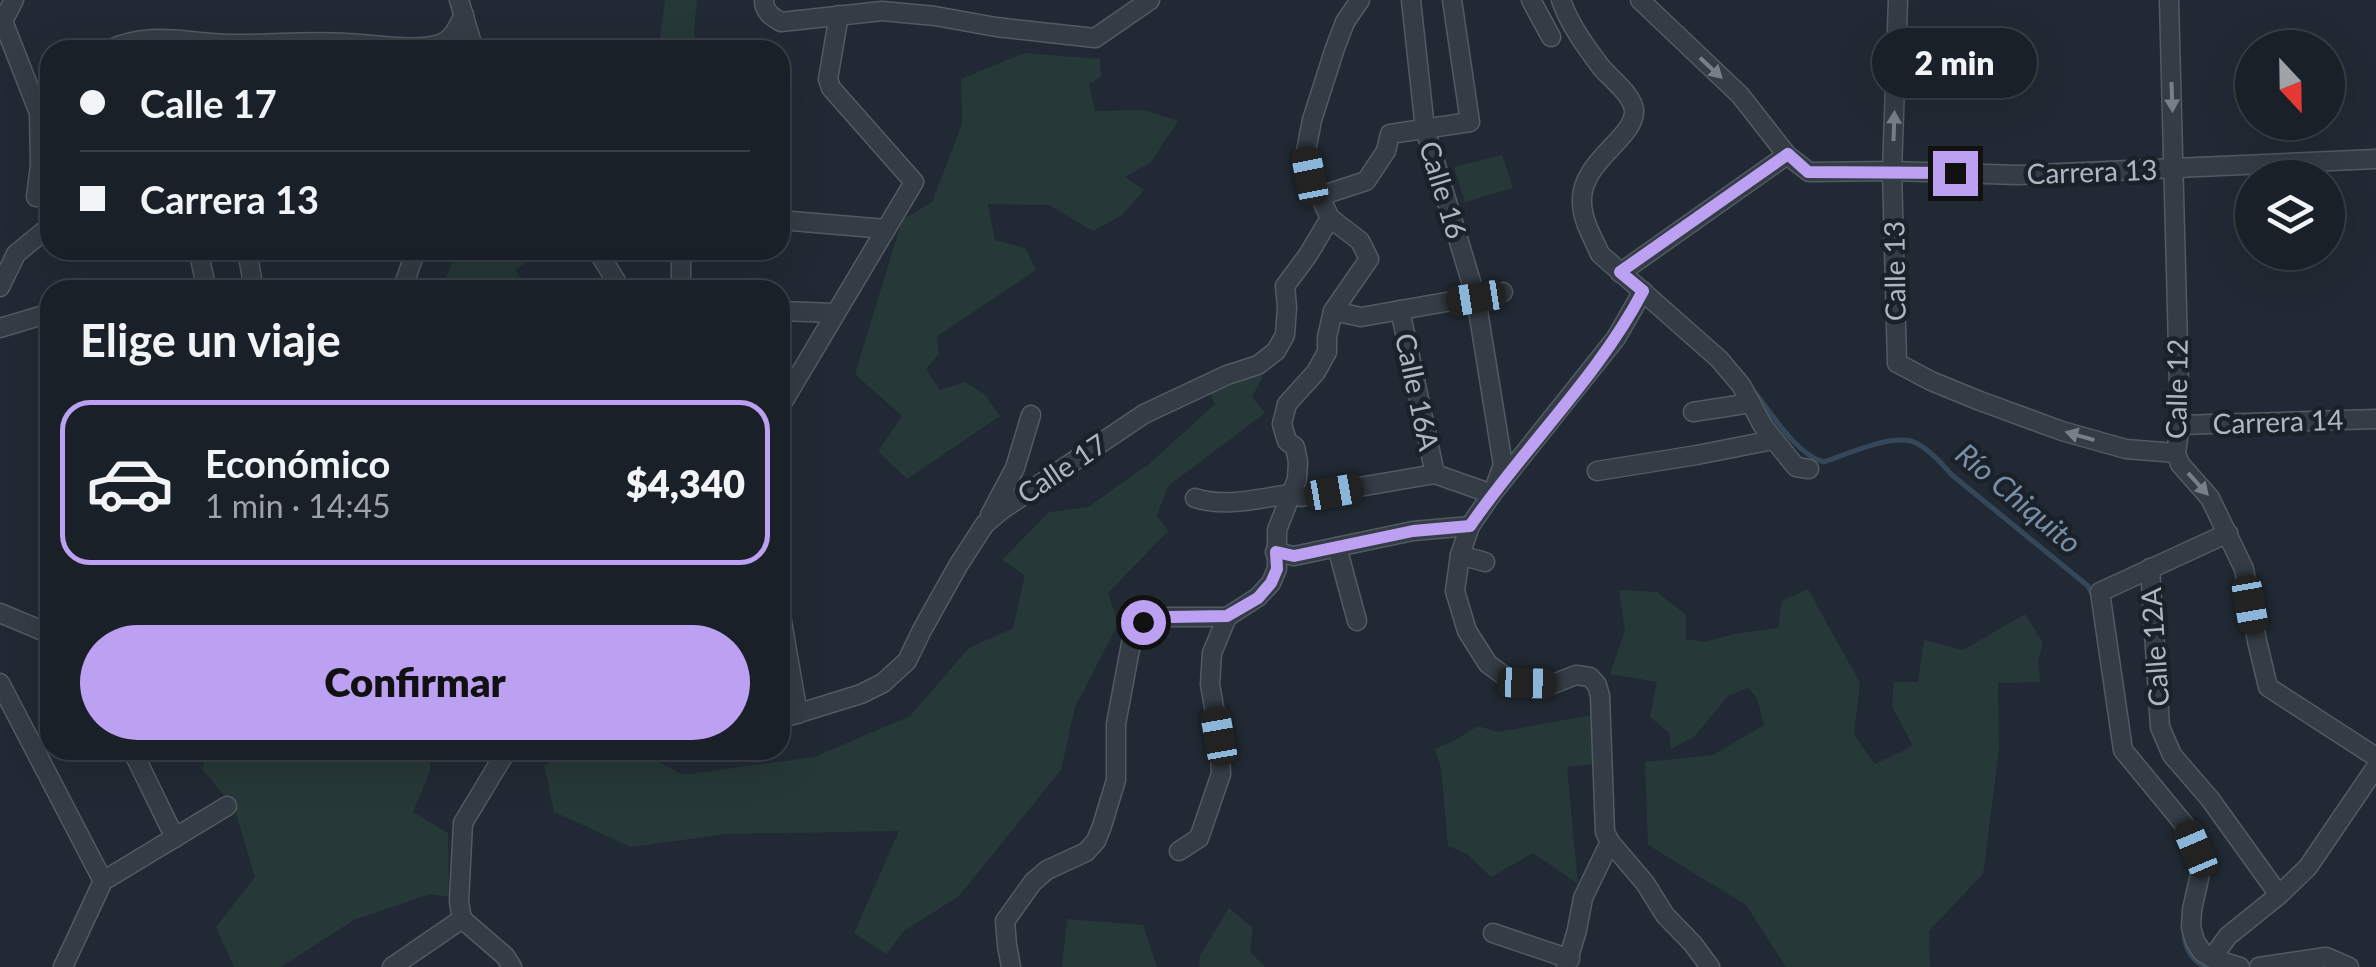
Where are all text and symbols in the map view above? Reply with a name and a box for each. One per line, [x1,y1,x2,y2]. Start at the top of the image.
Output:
callout: 2 min [1872,28,2038,98]
north arrow [2235,30,2345,140]
map controls [2235,30,2345,270]
text: 2 min [1915,43,1994,82]
one-way arrow [1698,56,1722,79]
text: Calle 17 [140,80,277,126]
one-way arrow [2164,82,2180,114]
one-way arrow [1886,109,1902,141]
street label: Calle 16 [1413,137,1475,243]
car [1290,144,1330,208]
route end [1933,151,1978,196]
street label: Carrera 13 [2026,152,2158,190]
button: layers [2235,160,2345,270]
text: Carrera 13 [140,176,319,222]
street label: Calle 13 [1876,221,1912,321]
car [1444,278,1508,318]
text: Elige un viaje [80,313,341,367]
street label: Calle 16A [1389,330,1447,454]
street label: Calle 12 [2158,339,2194,439]
street label: Carrera 14 [2212,402,2344,440]
street label: Calle 17 [1010,426,1113,510]
one-way arrow [2064,427,2095,443]
water label: Río Chiquito [1949,435,2089,560]
icon: car [85,438,175,528]
text: Económico [205,440,390,486]
text: $4,340 [626,460,745,506]
car [1302,472,1366,512]
one-way arrow [2186,472,2209,496]
text: 1 min · 14:45 [205,486,391,525]
car [2230,573,2270,637]
street label: Calle 12A [2133,586,2175,708]
route start [1121,600,1166,645]
button: Confirmar [80,625,750,740]
car [1496,667,1558,699]
car [1199,704,1239,768]
car [2170,816,2222,882]

